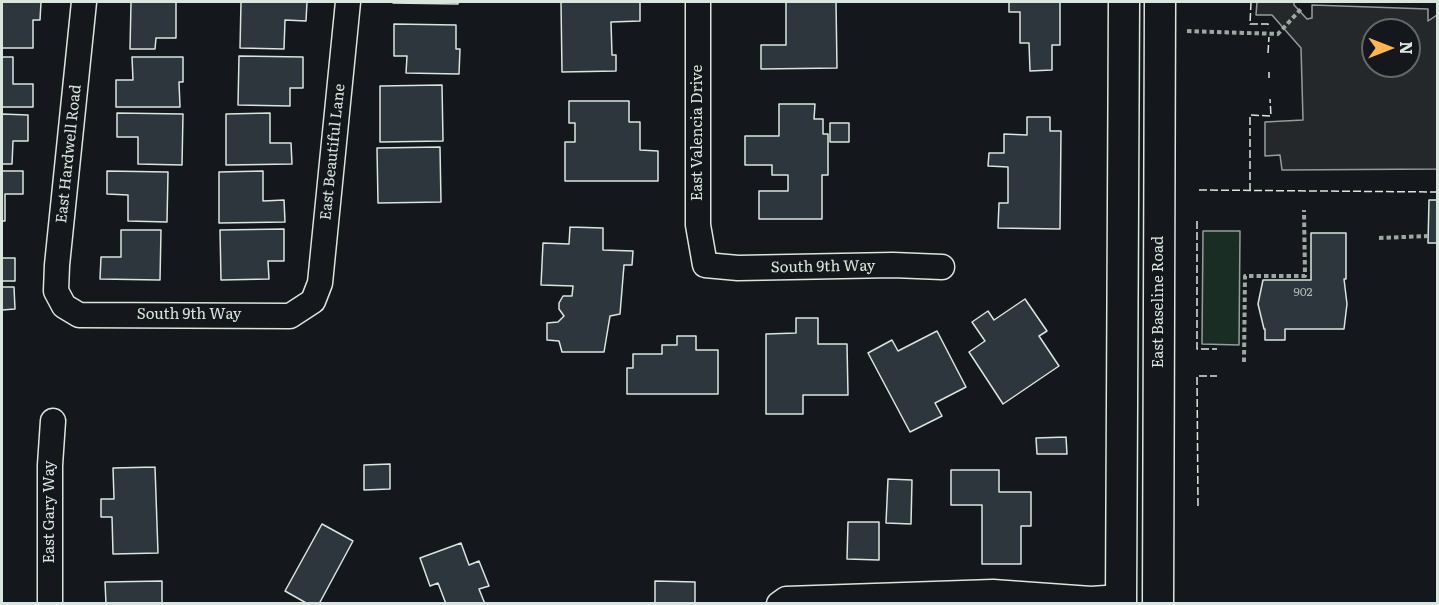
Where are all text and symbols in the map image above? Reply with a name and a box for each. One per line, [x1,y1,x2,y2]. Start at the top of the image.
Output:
north arrow [1361,18,1421,78]
text: N [1395,41,1419,55]
street label: East Valencia Drive [689,65,707,201]
street label: East Beautiful Lane [317,83,349,221]
street label: East Hardwell Road [53,84,85,224]
street label: East Baseline Road [1150,236,1168,368]
street label: South 9th Way [771,257,875,277]
house number: 902 [1293,285,1313,299]
street label: South 9th Way [137,306,241,324]
street label: East Gary Way [41,460,59,564]

